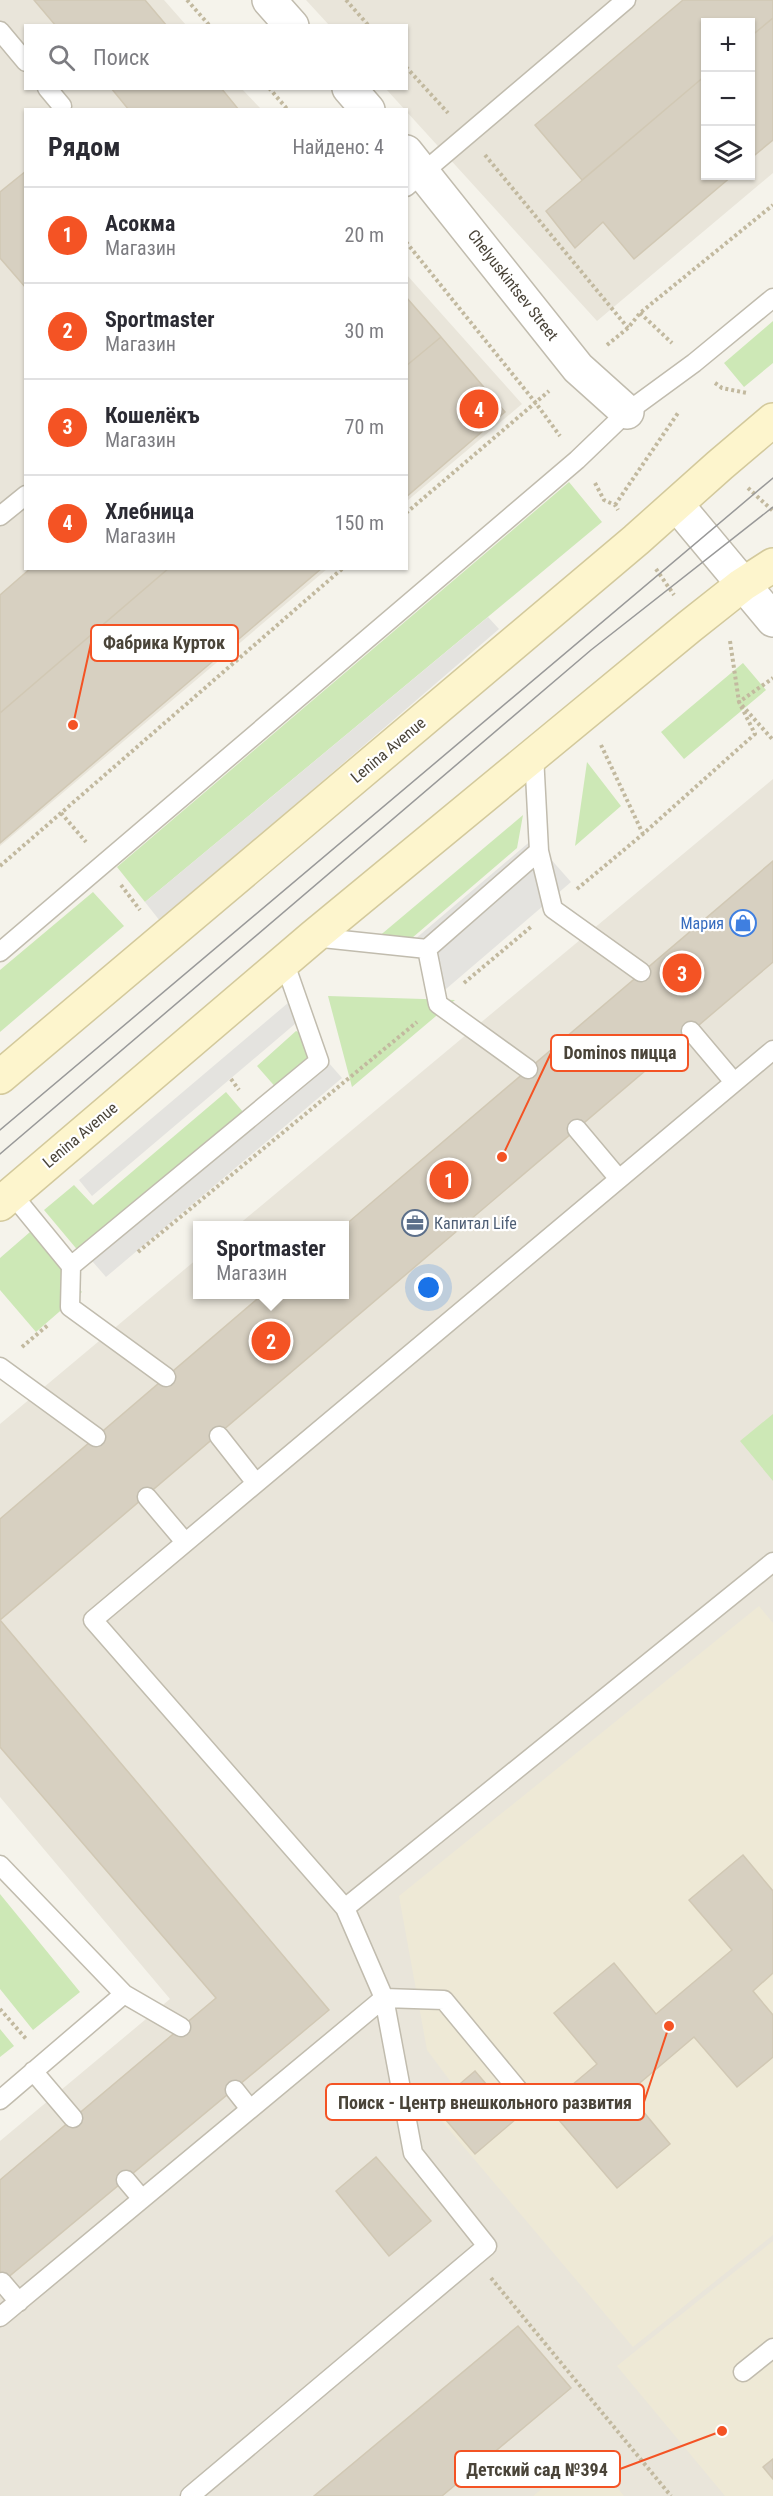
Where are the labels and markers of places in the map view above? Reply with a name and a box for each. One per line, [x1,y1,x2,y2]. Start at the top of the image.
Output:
pin: 4 [460,386,498,432]
callout: Фабрика Курток [91,625,238,661]
shop icon: Мария [728,908,758,938]
place label: Мария [680,914,724,933]
pin: 3 [662,950,702,996]
callout: Dominos пицца [551,1035,688,1071]
pin: 1 [430,1158,468,1202]
office icon: Капитал Life [400,1208,430,1238]
place label: Капитал Life [434,1214,517,1233]
pin: 2 [252,1318,290,1364]
callout: Поиск - Центр внешкольного развития [326,2084,644,2120]
callout: Детский сад №394 [455,2451,620,2487]

